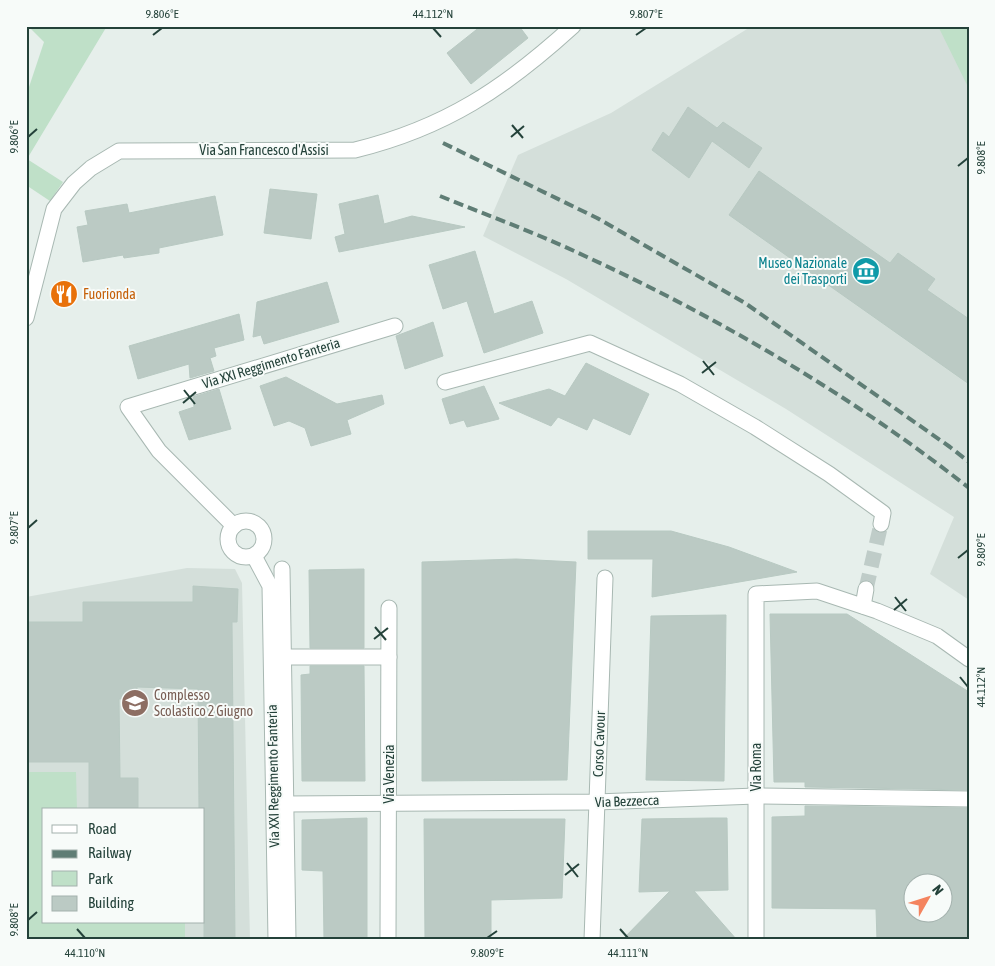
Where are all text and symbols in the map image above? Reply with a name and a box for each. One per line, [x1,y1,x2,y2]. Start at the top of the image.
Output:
text: 9.806°E [145,7,179,21]
text: 44.112°N [413,7,453,21]
text: 9.807°E [629,7,663,21]
text: 9.806°E [7,120,21,154]
text: 9.808°E [974,141,988,175]
street label: Via San Francesco d'Assisi [199,142,329,158]
place label: Museo Nazionale dei Trasporti [758,255,847,287]
museum icon: Museo Nazionale dei Trasporti [851,256,881,286]
restaurant icon: Fuorionda [49,279,79,309]
place label: Fuorionda [83,286,136,302]
street label: Via XXI Reggimento Fanteria [200,334,342,392]
text: 9.807°E [7,511,21,545]
text: 9.809°E [974,533,988,567]
text: 44.112°N [974,667,988,707]
place label: Complesso Scolastico 2 Giugno [154,687,253,719]
school or university icon: Complesso Scolastico 2 Giugno [120,688,150,718]
street label: Via XXI Reggimento Fanteria [264,704,282,848]
street label: Corso Cavour [590,710,608,777]
street label: Via Roma [748,743,764,791]
street label: Via Venezia [381,744,397,804]
street label: Via Bezzecca [594,792,660,810]
legend [42,808,205,924]
text: Road [88,820,117,837]
text: Railway [88,844,132,861]
text: Park [88,870,113,887]
north arrow [902,874,952,924]
text: N [929,882,947,898]
text: Building [88,894,134,911]
text: 9.808°E [7,903,21,937]
text: 44.110°N [65,946,105,960]
text: 9.809°E [470,946,504,960]
text: 44.111°N [608,946,648,960]

